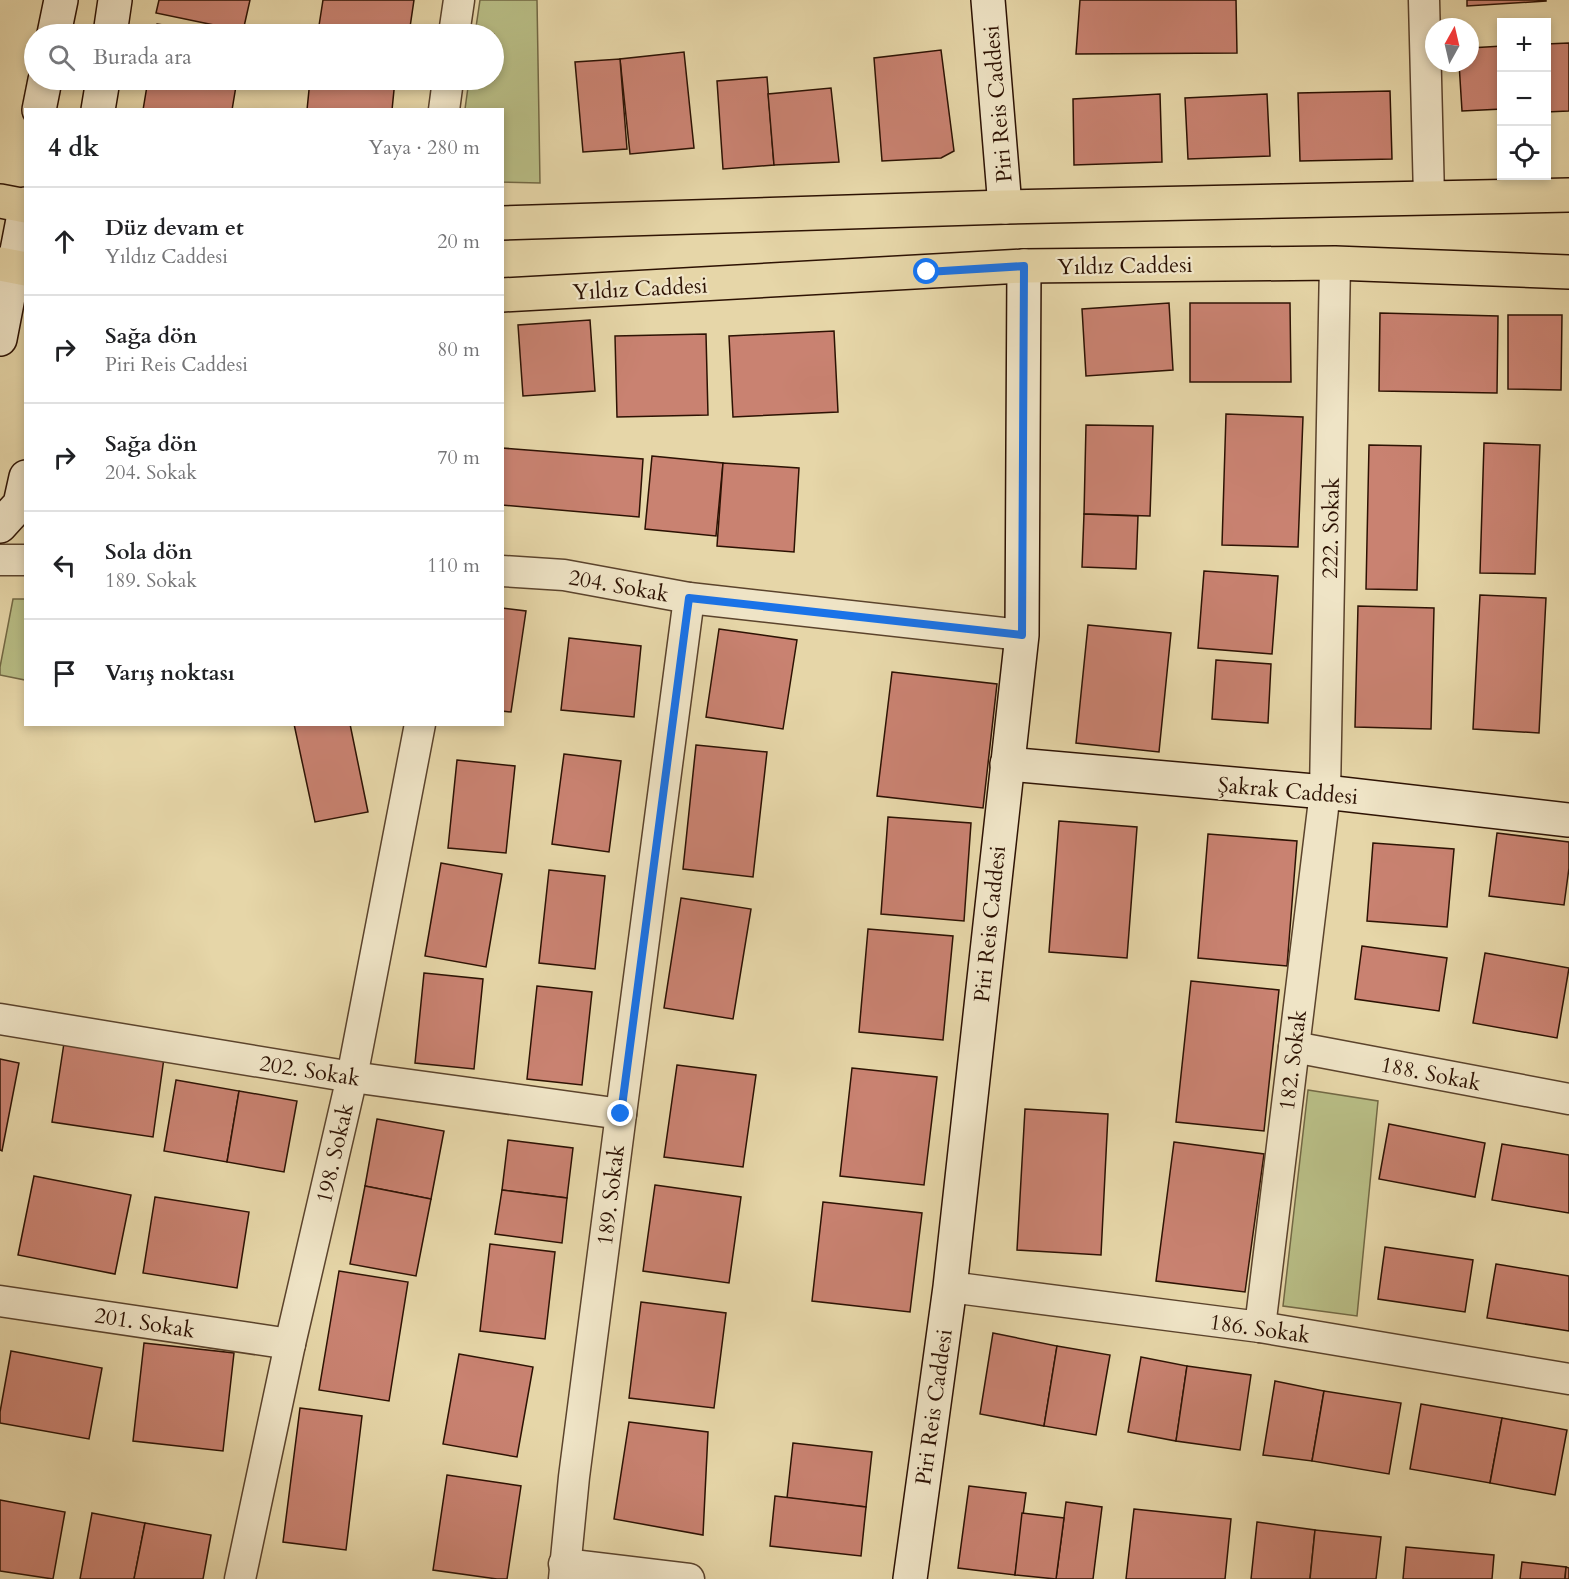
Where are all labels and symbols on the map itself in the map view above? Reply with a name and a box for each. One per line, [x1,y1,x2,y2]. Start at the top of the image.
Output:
north arrow [1425,18,1479,72]
street label: Piri Reis Caddesi [976,24,1020,184]
street label: Yıldız Caddesi [1057,250,1193,282]
route start [913,258,939,284]
street label: Yıldız Caddesi [572,270,708,308]
street label: 222. Sokak [1315,477,1347,579]
street label: 204. Sokak [566,562,672,610]
street label: Şakrak Caddesi [1216,770,1359,812]
street label: Piri Reis Caddesi [967,844,1013,1004]
street label: 182. Sokak [1272,1008,1314,1112]
street label: 202. Sokak [257,1048,362,1094]
street label: 188. Sokak [1378,1050,1484,1098]
street label: 198. Sokak [309,1100,361,1206]
route end [607,1100,633,1126]
street label: 189. Sokak [590,1143,632,1247]
street label: 201. Sokak [92,1300,197,1346]
street label: 186. Sokak [1208,1307,1312,1351]
street label: Piri Reis Caddesi [908,1327,960,1487]

